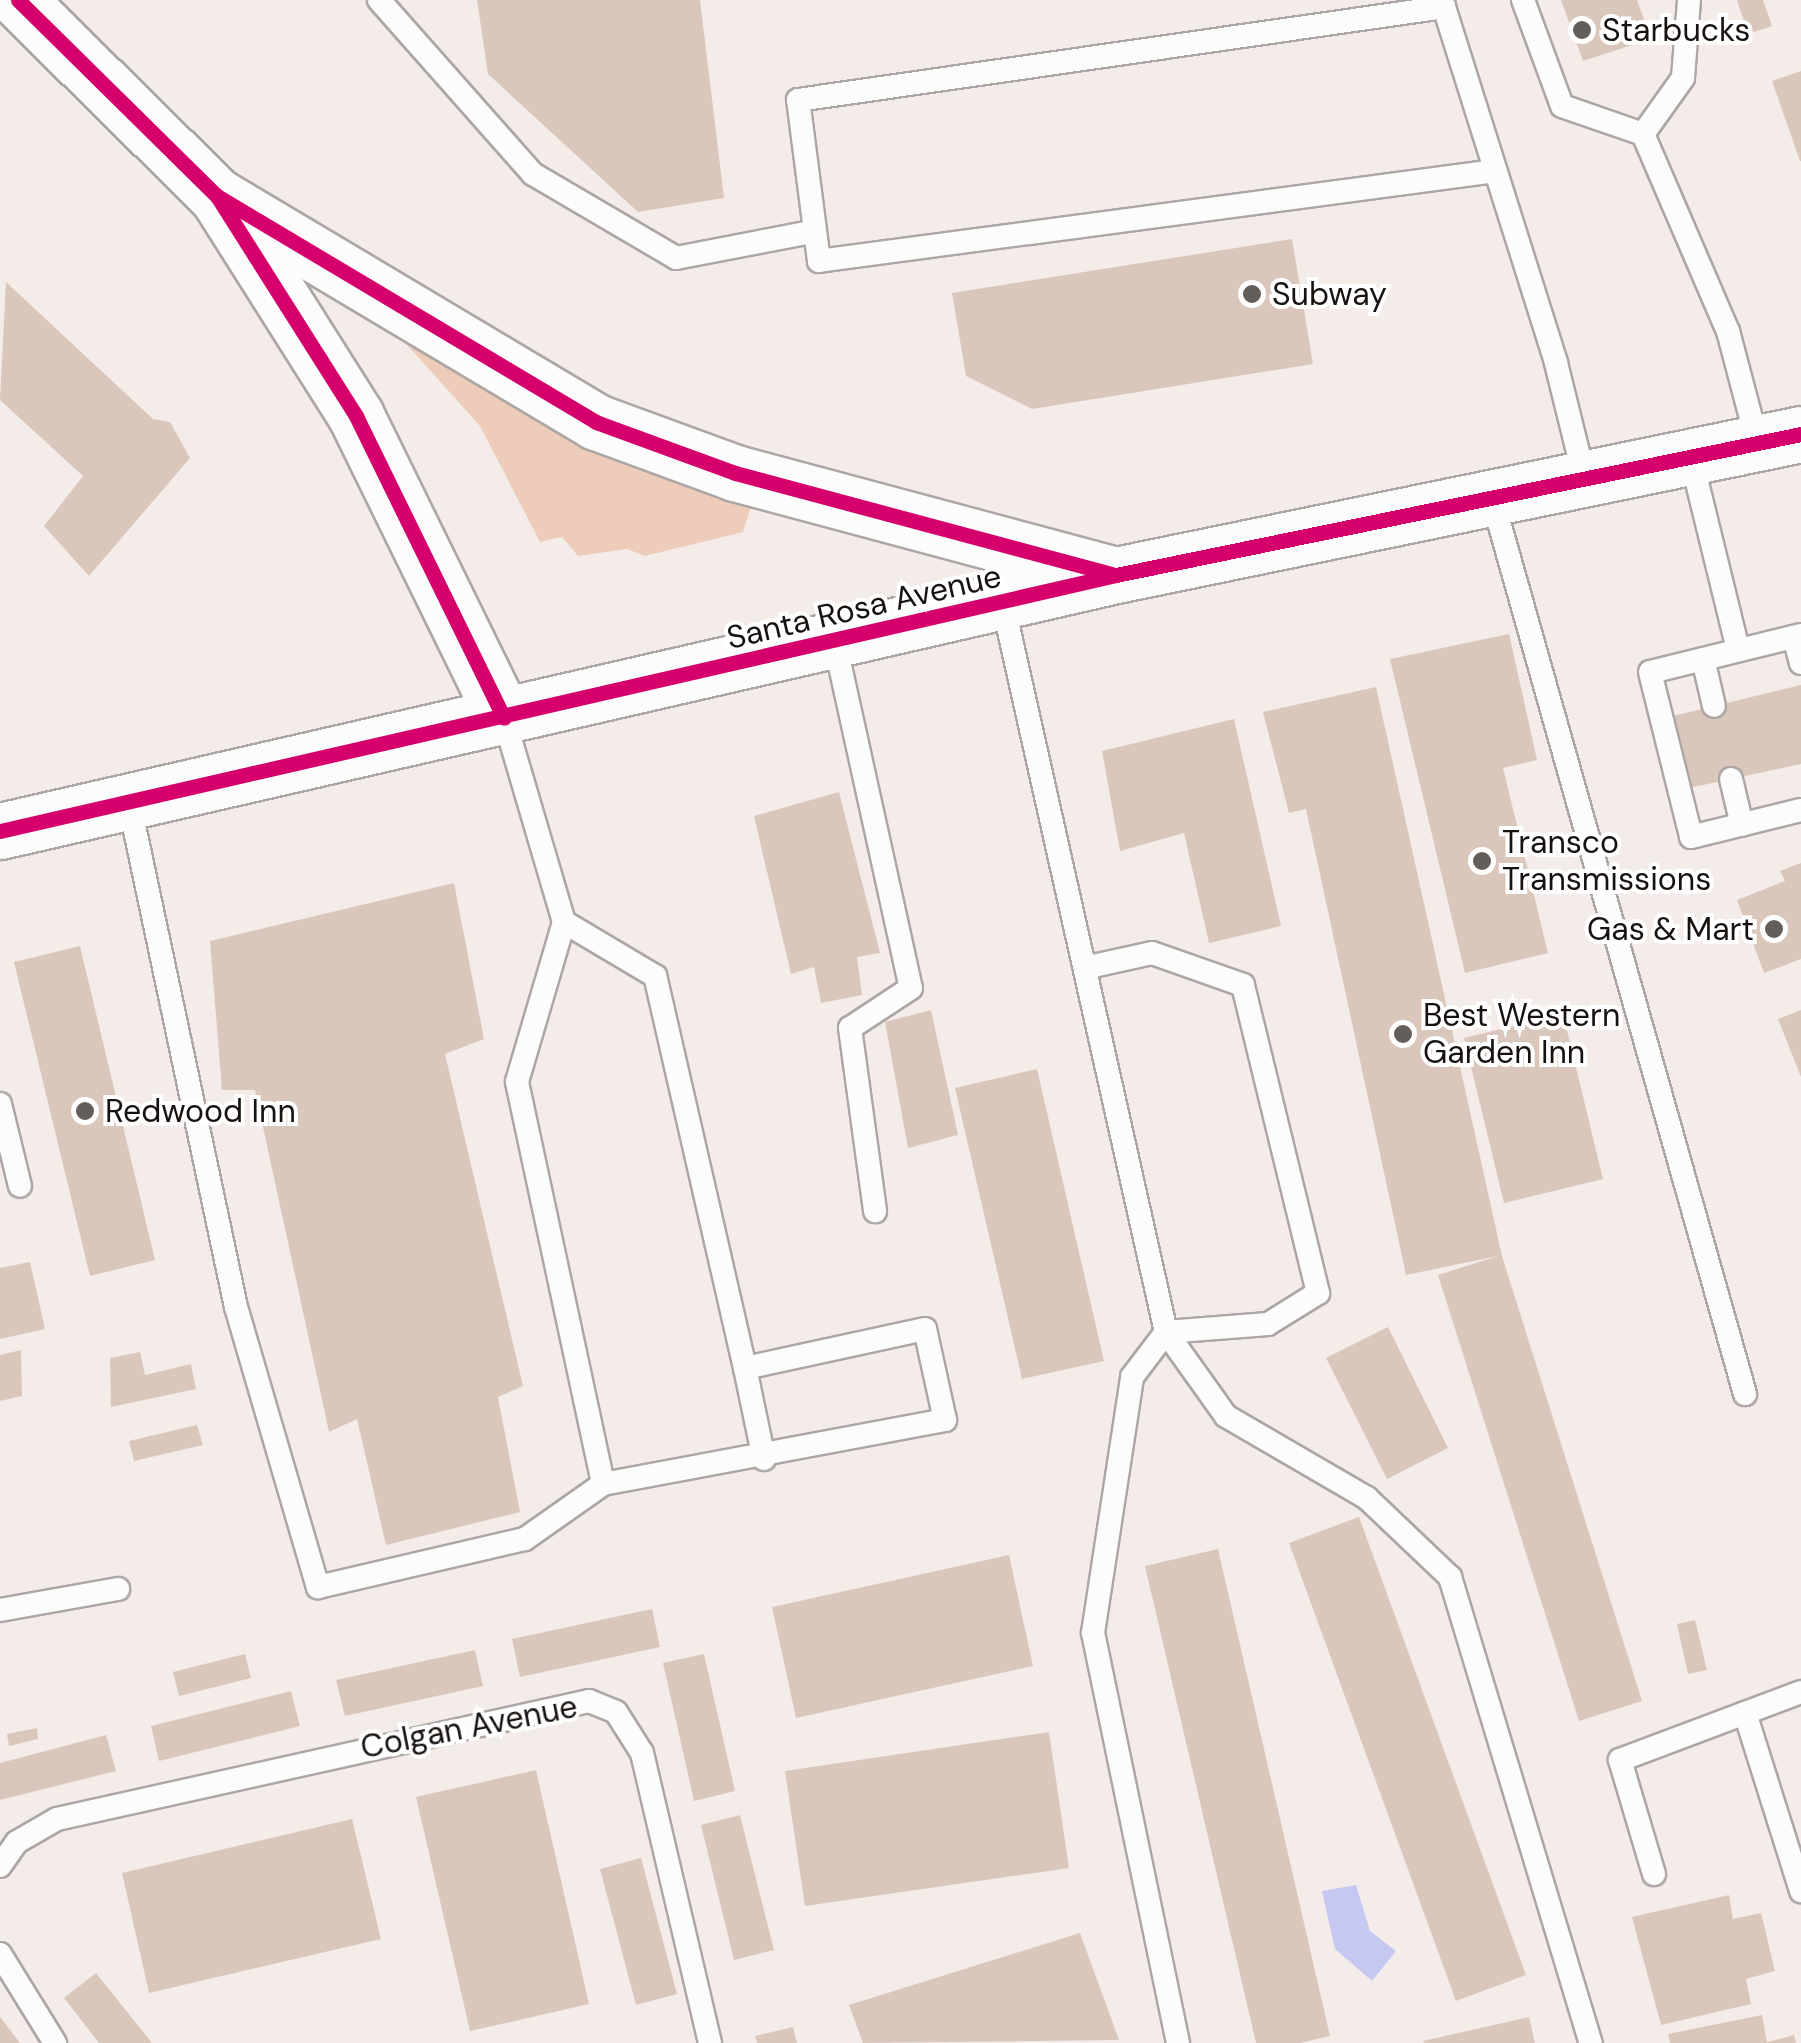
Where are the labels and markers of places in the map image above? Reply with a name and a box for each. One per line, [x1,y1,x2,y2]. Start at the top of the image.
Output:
place label: Starbucks [1602,11,1750,49]
marker: Starbucks [1571,19,1593,41]
place label: Subway [1272,275,1387,313]
marker: Subway [1241,283,1263,305]
place label: Transco Transmissions [1502,824,1711,899]
marker: Transco Transmissions [1471,850,1493,872]
place label: Gas & Mart [1587,910,1754,948]
marker: Gas & Mart [1763,918,1785,940]
place label: Best Western Garden Inn [1423,997,1620,1072]
marker: Best Western Garden Inn [1392,1023,1414,1045]
place label: Redwood Inn [105,1092,296,1130]
marker: Redwood Inn [74,1100,96,1122]

